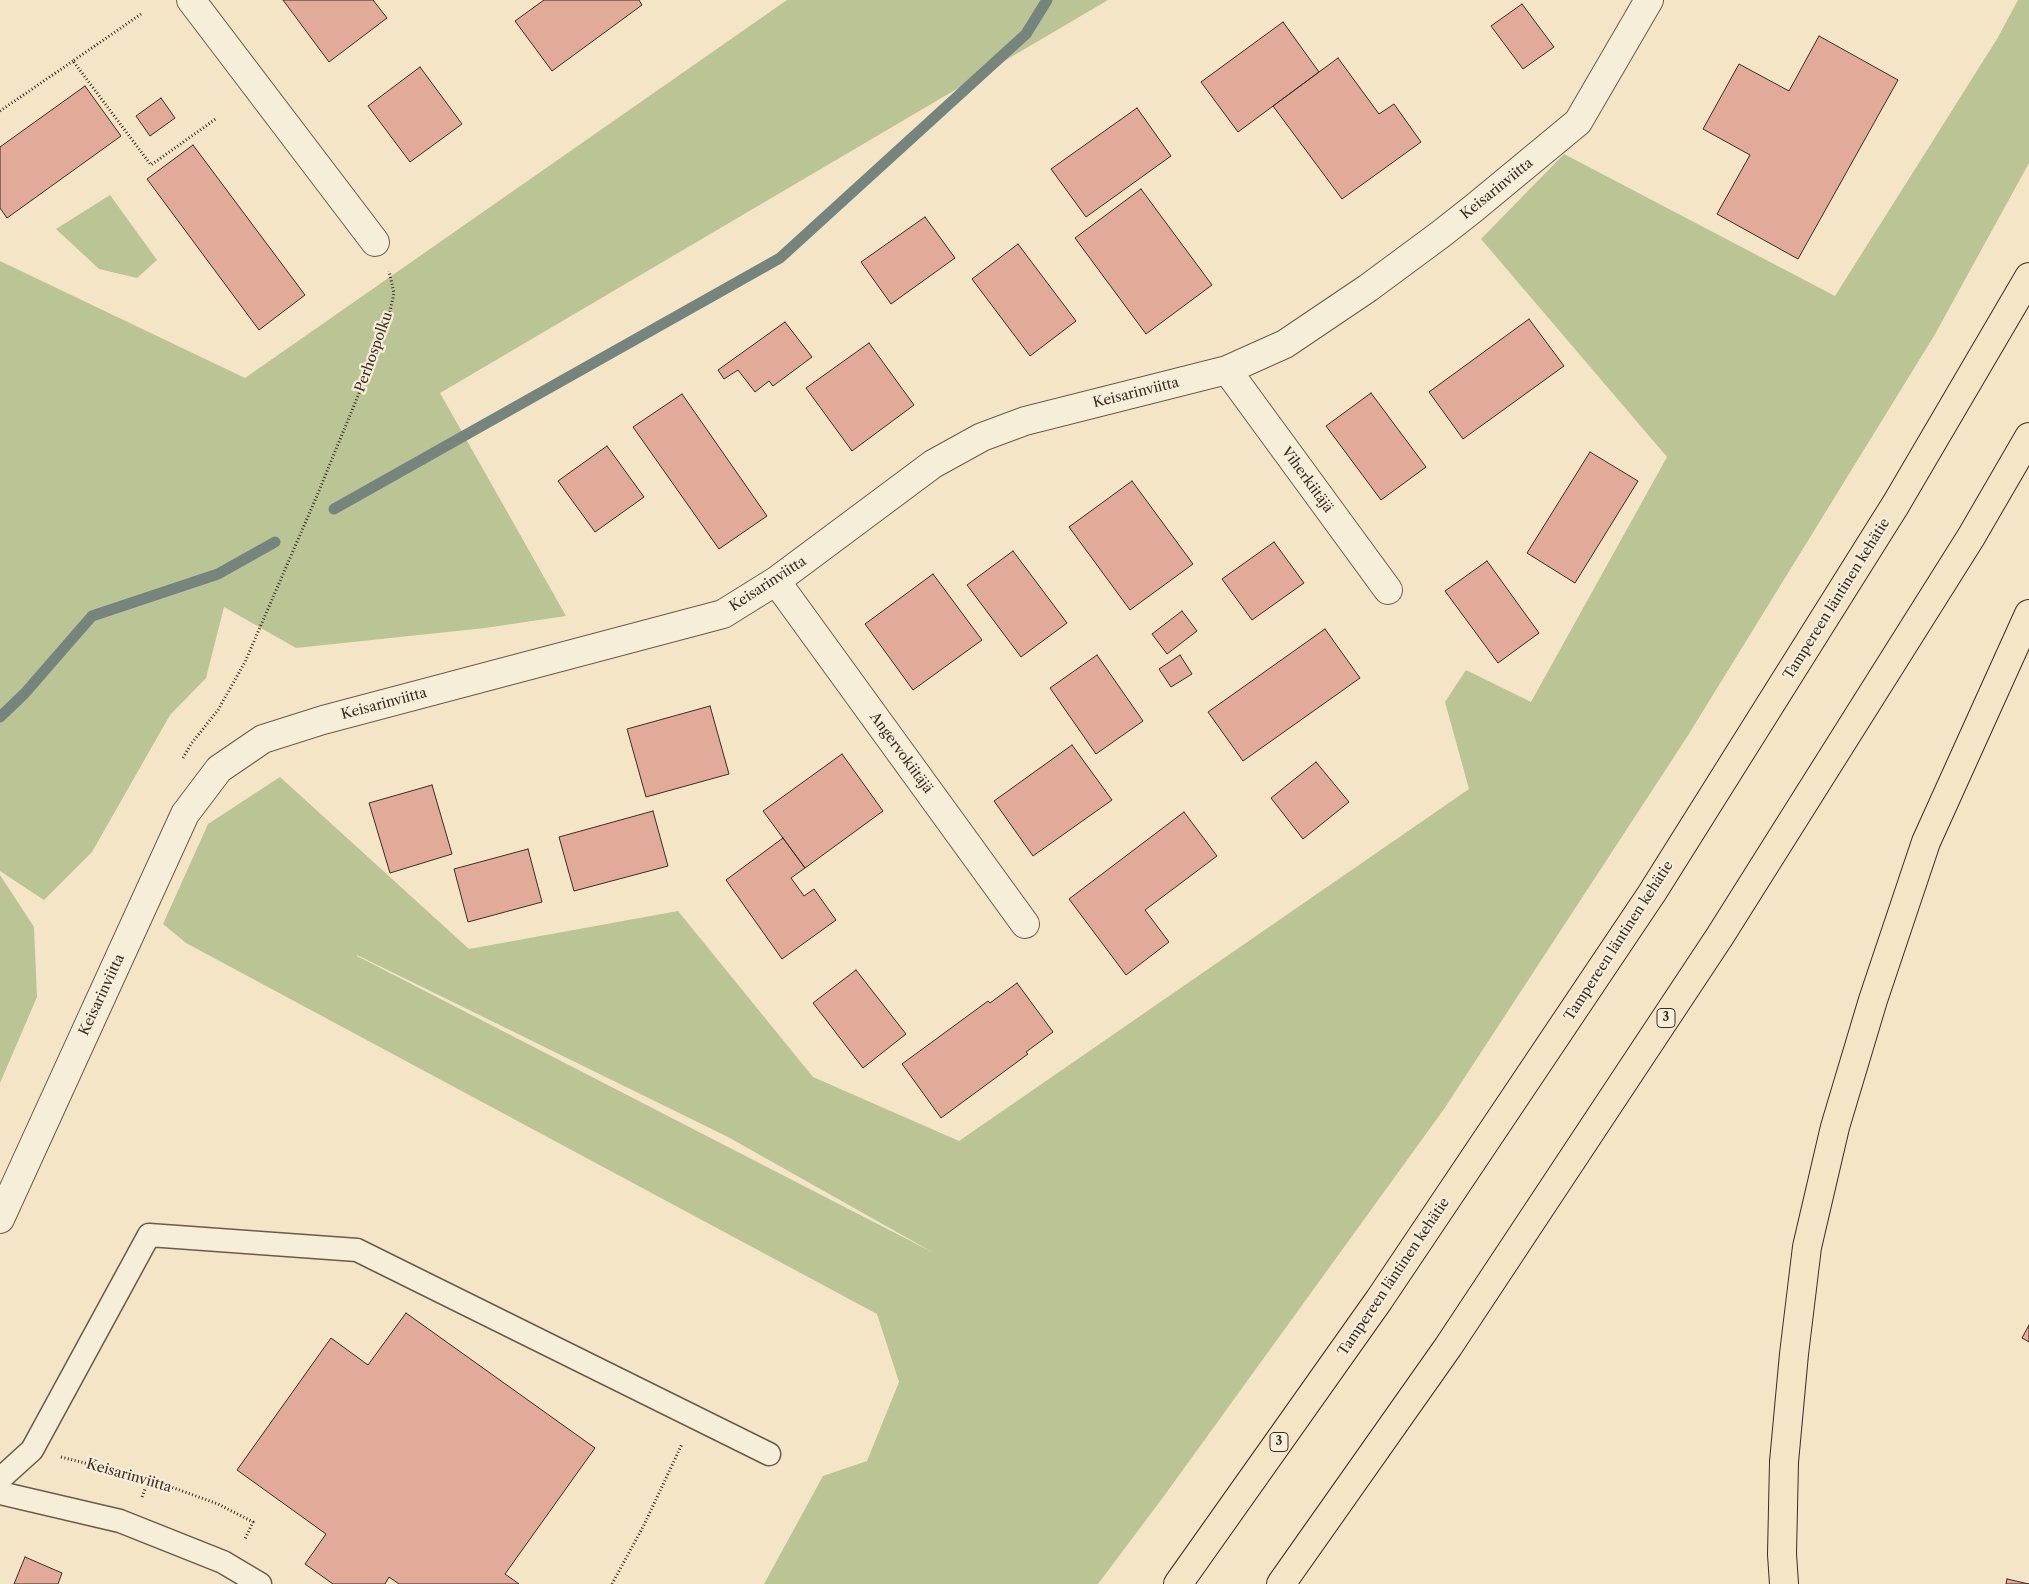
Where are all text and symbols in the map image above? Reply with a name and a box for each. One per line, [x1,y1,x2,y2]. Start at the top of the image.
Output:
street label: Keisarinviitta [1457,155,1537,223]
street label: Perhospolku [352,310,396,394]
street label: Keisarinviitta [1091,374,1181,412]
street label: Viherkiitäjä [1278,444,1336,516]
street label: Tampereen läntinen kehätie [1780,515,1894,683]
street label: Keisarinviitta [726,553,810,615]
street label: Keisarinviitta [339,684,429,724]
street label: Angervokiitäjä [866,709,936,797]
street label: Tampereen läntinen kehätie [1561,858,1677,1024]
street label: Keisarinviitta [76,952,128,1038]
road number: 3 [1657,1008,1675,1028]
street label: Tampereen läntinen kehätie [1335,1195,1453,1359]
road number: 3 [1270,1432,1288,1451]
street label: Keisarinviitta [84,1456,174,1496]

